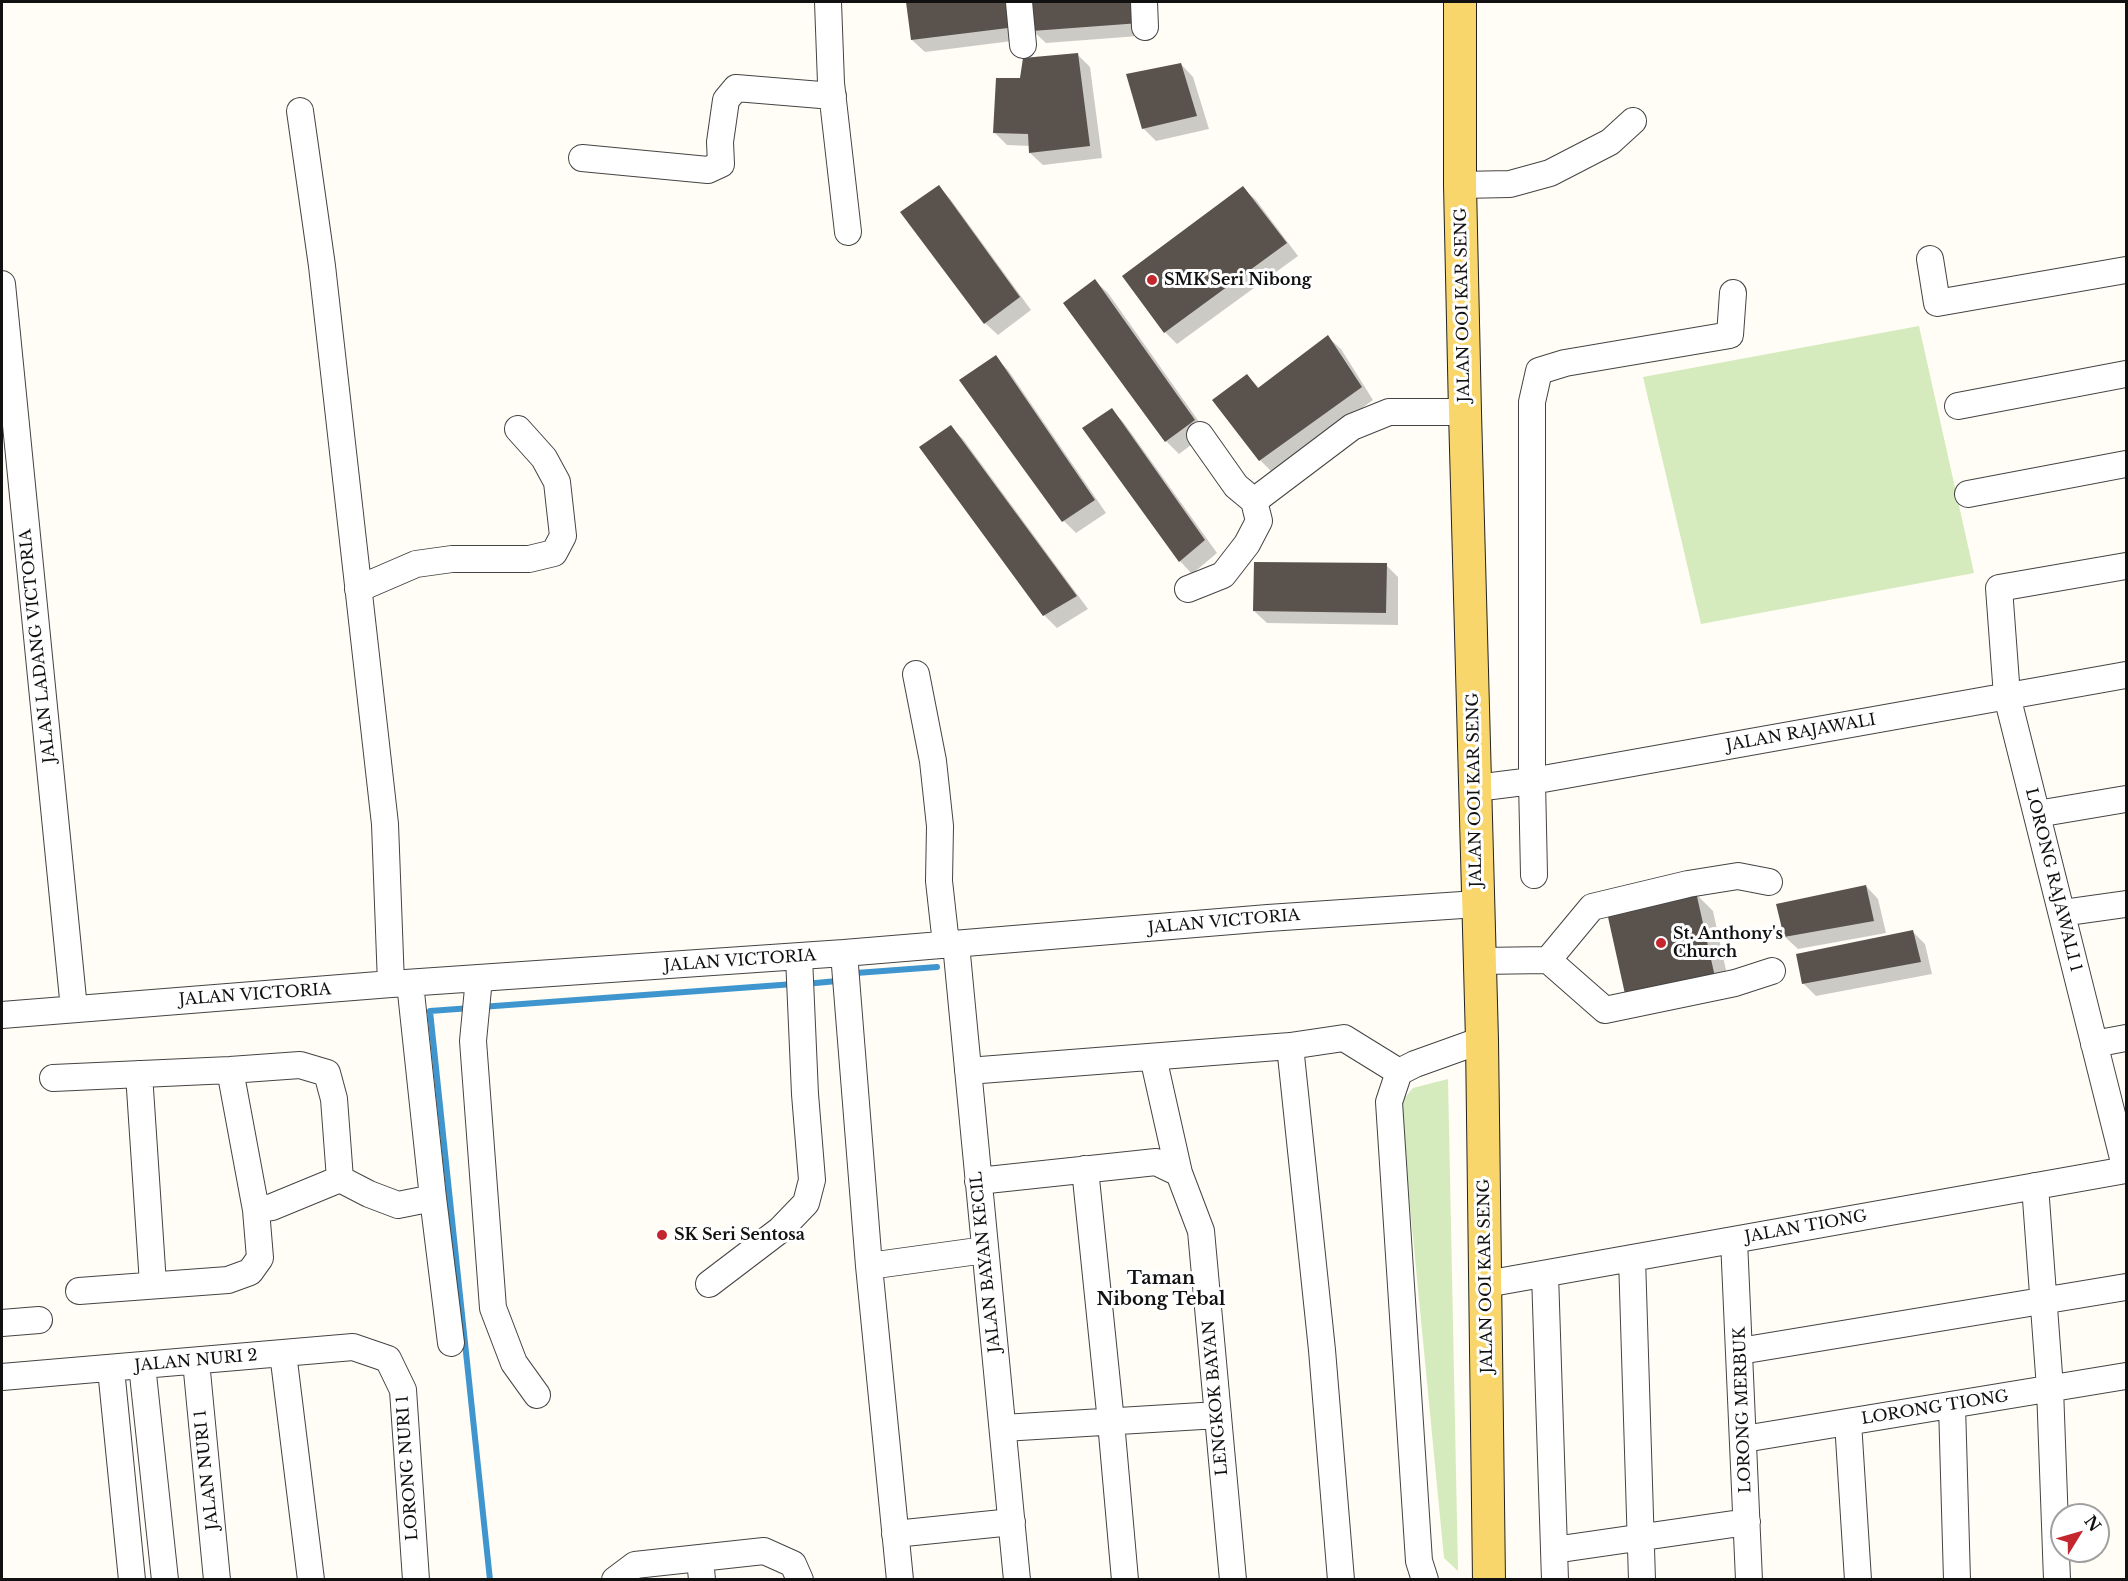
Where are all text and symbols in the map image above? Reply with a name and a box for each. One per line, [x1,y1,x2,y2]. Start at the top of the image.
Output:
street label: JALAN OOI KAR SENG [1452,207,1474,403]
place label: SMK Seri Nibong [1164,270,1312,290]
marker: SMK Seri Nibong [1145,273,1159,287]
street label: JALAN LADANG VICTORIA [16,528,60,764]
street label: JALAN OOI KAR SENG [1464,692,1486,888]
street label: JALAN RAJAWALI [1724,710,1878,756]
street label: LORONG RAJAWALI 1 [2021,786,2085,974]
street label: JALAN VICTORIA [1147,906,1301,938]
place label: St. Anthony's Church [1673,924,1783,962]
marker: St. Anthony's Church [1654,936,1668,950]
street label: JALAN VICTORIA [663,946,817,976]
street label: JALAN VICTORIA [178,980,332,1010]
street label: JALAN BAYAN KECIL [967,1171,1005,1353]
street label: JALAN OOI KAR SENG [1475,1178,1497,1374]
street label: JALAN TIONG [1743,1207,1869,1247]
place label: SK Seri Sentosa [674,1225,805,1245]
marker: SK Seri Sentosa [655,1228,669,1242]
district label: Taman Nibong Tebal [1097,1268,1225,1310]
street label: LENGKOK BAYAN [1200,1320,1232,1476]
street label: LORONG MERBUK [1731,1326,1755,1494]
street label: JALAN NURI 2 [134,1346,258,1376]
street label: LORONG TIONG [1860,1387,2010,1429]
street label: LORONG NURI 1 [393,1395,423,1541]
street label: JALAN NURI 1 [191,1409,223,1531]
north arrow [2050,1503,2110,1563]
text: N [2080,1511,2105,1535]

